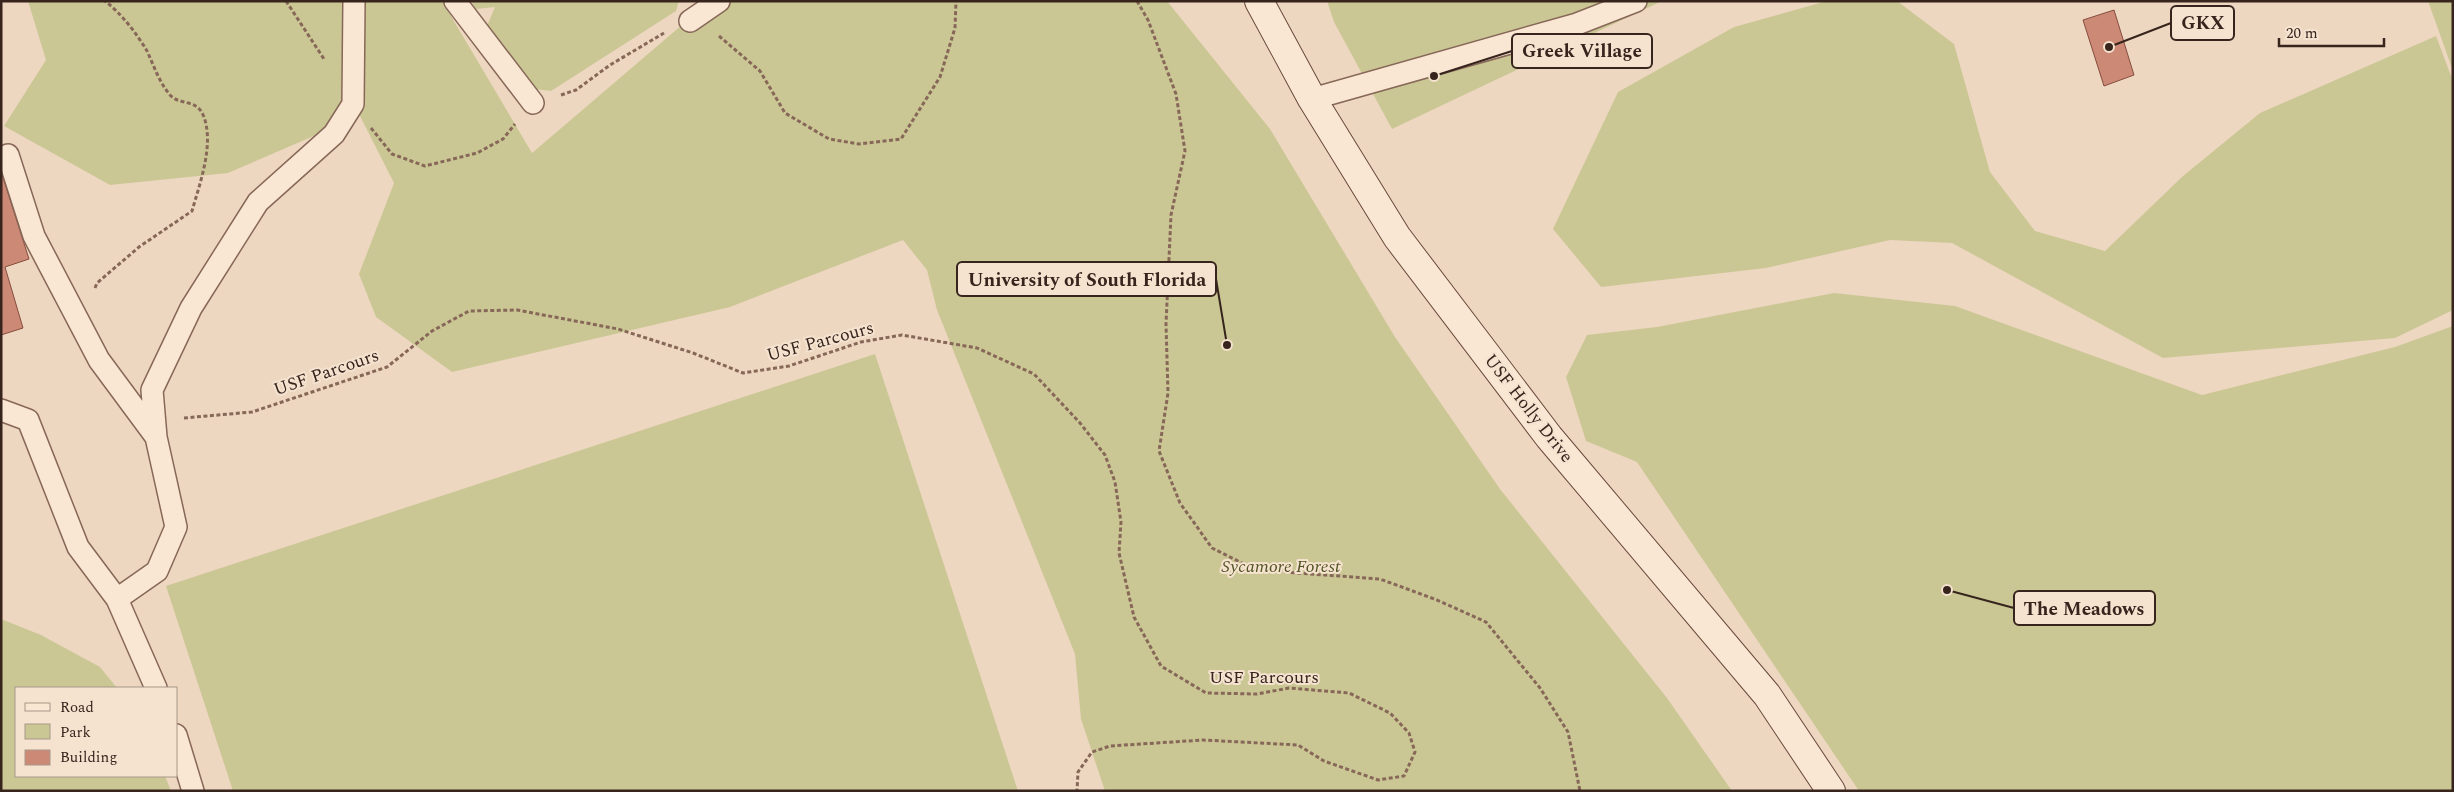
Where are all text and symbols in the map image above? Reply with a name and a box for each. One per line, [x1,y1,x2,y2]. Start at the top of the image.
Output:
callout: GKX [2171,6,2234,40]
text: GKX [2181,9,2225,38]
scale bar [2279,15,2384,47]
text: 20 m [2286,22,2318,45]
callout: Greek Village [1512,34,1652,68]
text: Greek Village [1522,37,1642,66]
callout: University of South Florida [957,262,1216,296]
text: University of South Florida [968,266,1206,295]
street label: USF Parcours [763,314,877,369]
street label: USF Parcours [270,342,383,403]
street label: USF Holly Drive [1477,348,1580,469]
park label: Sycamore Forest [1221,553,1341,580]
callout: The Meadows [2014,591,2155,625]
text: The Meadows [2024,595,2145,624]
street label: USF Parcours [1209,664,1319,691]
legend [15,687,178,777]
text: Road [60,696,94,719]
text: Park [60,721,91,744]
text: Building [60,746,117,769]

